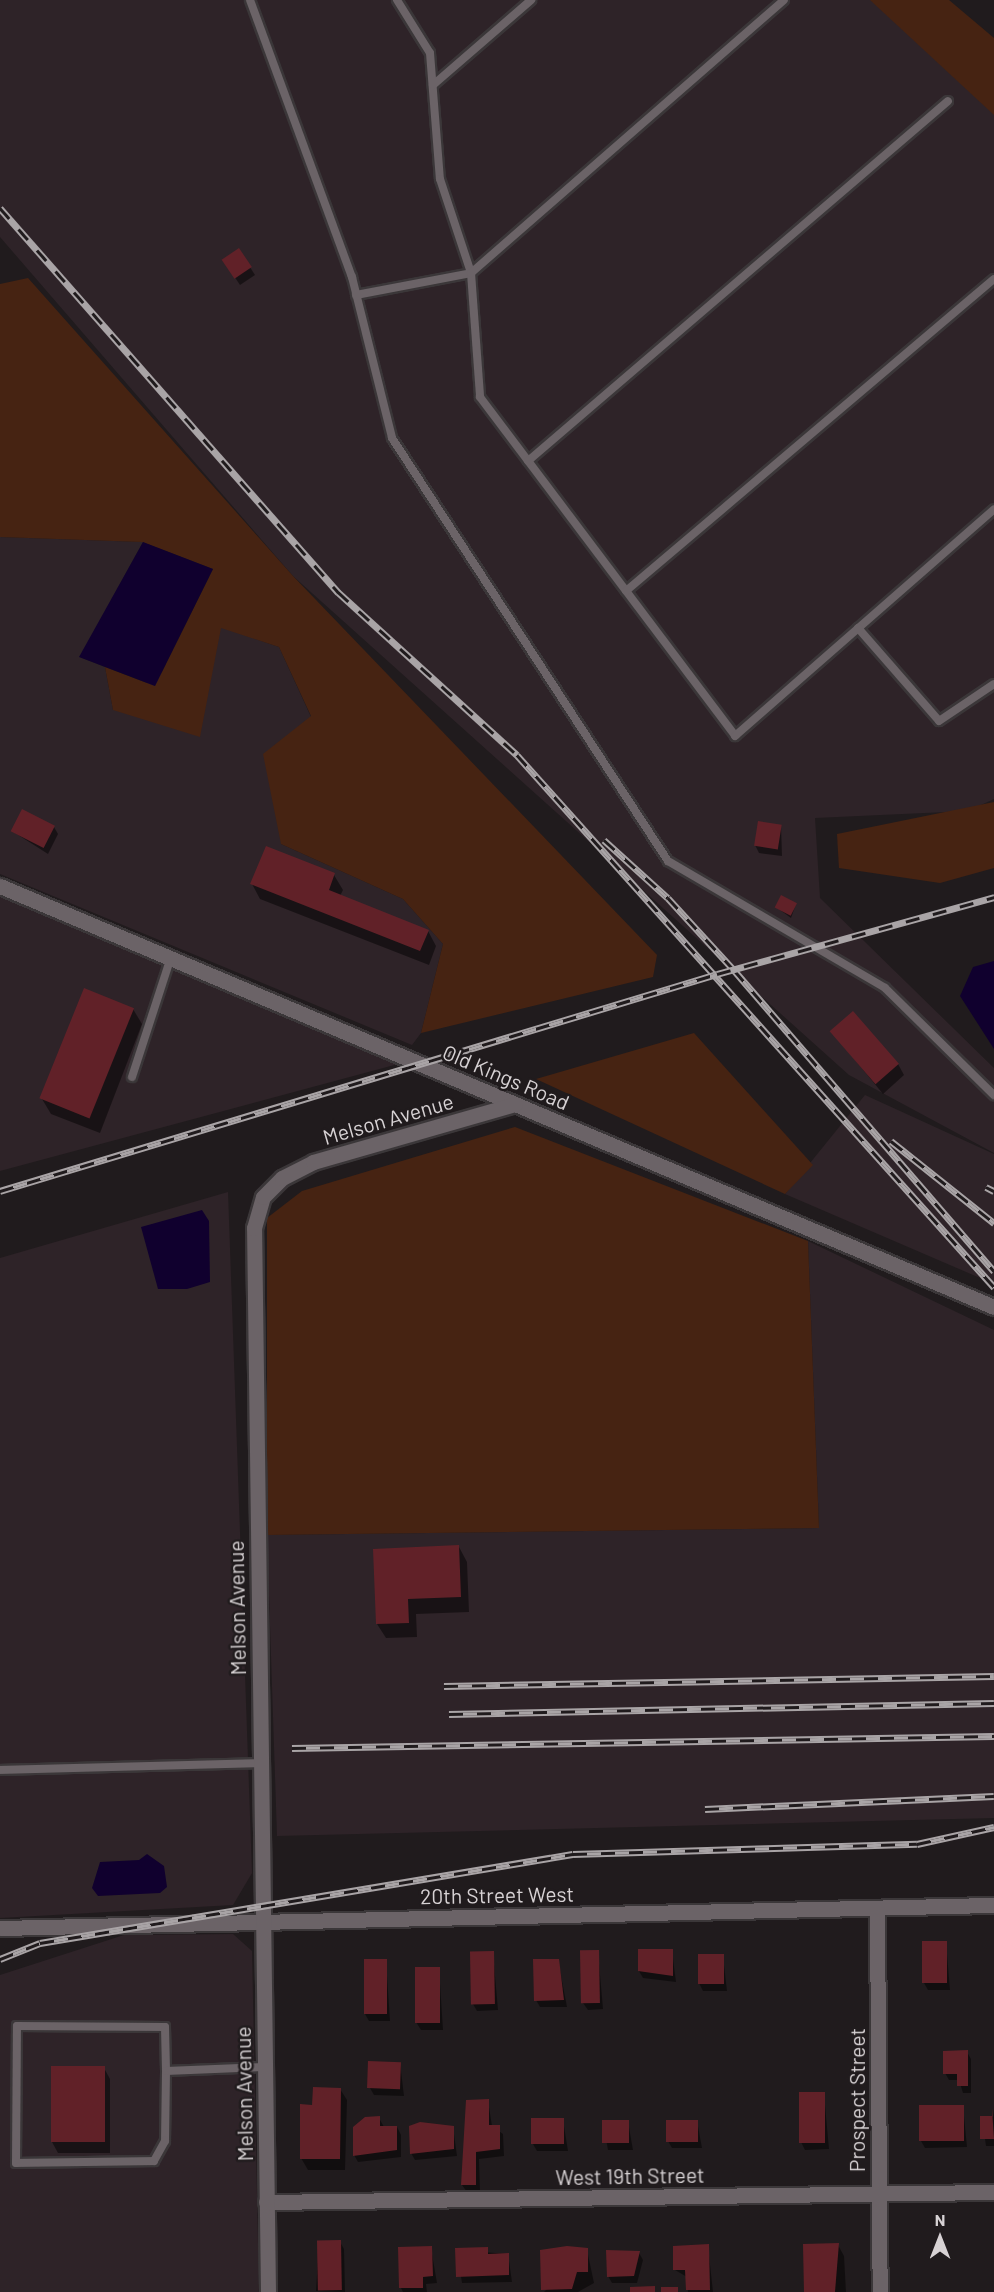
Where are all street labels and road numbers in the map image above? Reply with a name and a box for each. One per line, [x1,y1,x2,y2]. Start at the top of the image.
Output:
street label: Old Kings Road [439,1039,573,1115]
street label: Melson Avenue [320,1088,456,1150]
street label: Melson Avenue [223,1540,251,1676]
street label: 20th Street West [420,1881,574,1909]
street label: Melson Avenue [230,2026,258,2162]
street label: Prospect Street [844,2028,870,2172]
street label: West 19th Street [555,2162,705,2190]

